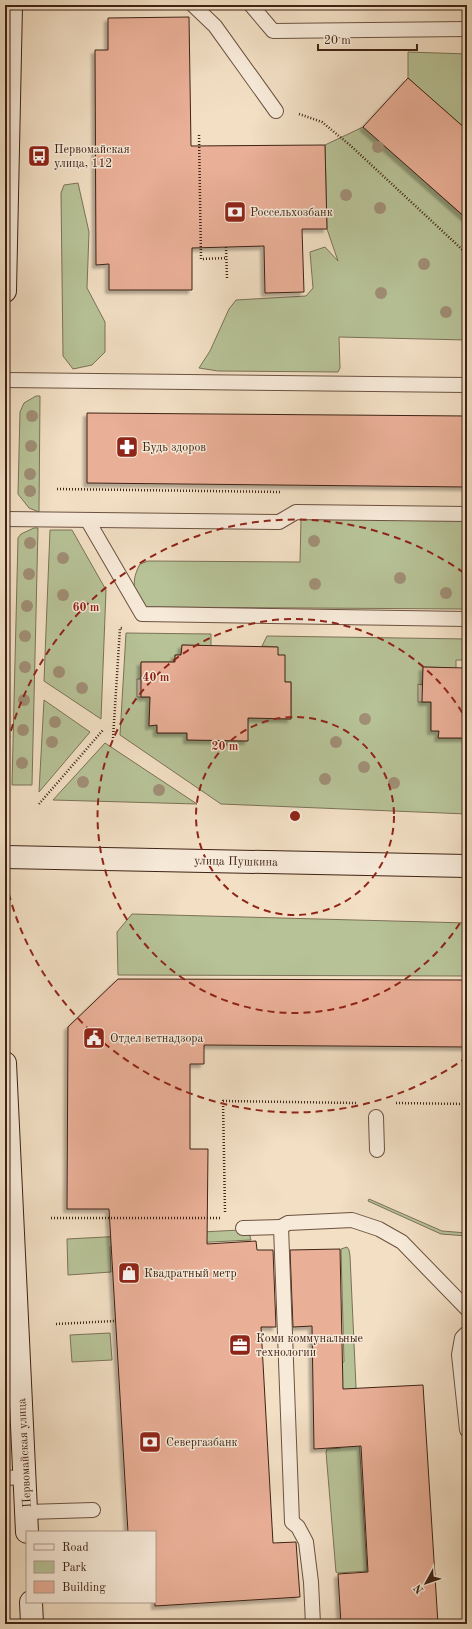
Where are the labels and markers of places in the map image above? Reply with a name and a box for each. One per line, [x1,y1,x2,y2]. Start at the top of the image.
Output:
bus stop icon: Первомайская улица, 112 [26,143,52,169]
place label: Первомайская улица, 112 [54,144,130,170]
bank icon: Россельхозбанк [222,199,248,225]
place label: Россельхозбанк [250,207,333,219]
pharmacy icon: Будь здоров [114,434,140,460]
place label: Будь здоров [142,442,206,454]
centre of rings [288,809,302,823]
public building icon: Отдел ветнадзора [81,1025,107,1051]
place label: Отдел ветнадзора [110,1033,204,1045]
shop icon: Квадратный метр [116,1260,142,1286]
place label: Квадратный метр [144,1268,237,1280]
office icon: Коми коммунальные технологии [227,1332,253,1358]
place label: Коми коммунальные технологии [256,1333,364,1359]
bank icon: Севергазбанк [137,1429,163,1455]
place label: Севергазбанк [166,1437,238,1449]

